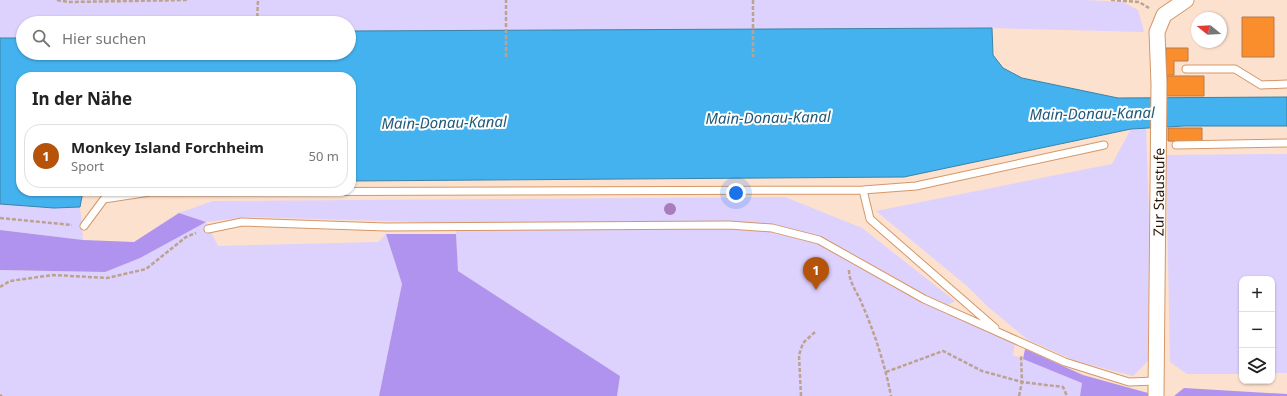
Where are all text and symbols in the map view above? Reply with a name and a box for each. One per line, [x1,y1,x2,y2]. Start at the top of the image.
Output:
north arrow [1191,12,1227,48]
search box [16,16,356,60]
icon: search [30,27,52,49]
text: Hier suchen [62,28,146,48]
text: In der Nähe [32,87,132,110]
water label: Main-Donau-Kanal [1029,102,1156,124]
water label: Main-Donau-Kanal [705,106,832,128]
water label: Main-Donau-Kanal [381,111,508,133]
text: Monkey Island Forchheim [71,137,264,157]
text: 1 [42,147,50,165]
text: 50 m [309,147,339,165]
street label: Zur Staustufe [1148,148,1168,236]
text: Sport [71,157,104,175]
your location [726,183,746,203]
pin: 1 [803,257,829,290]
map controls [1239,276,1275,384]
button: + [1239,276,1275,312]
button: − [1239,312,1275,348]
button: layers [1239,348,1275,384]

